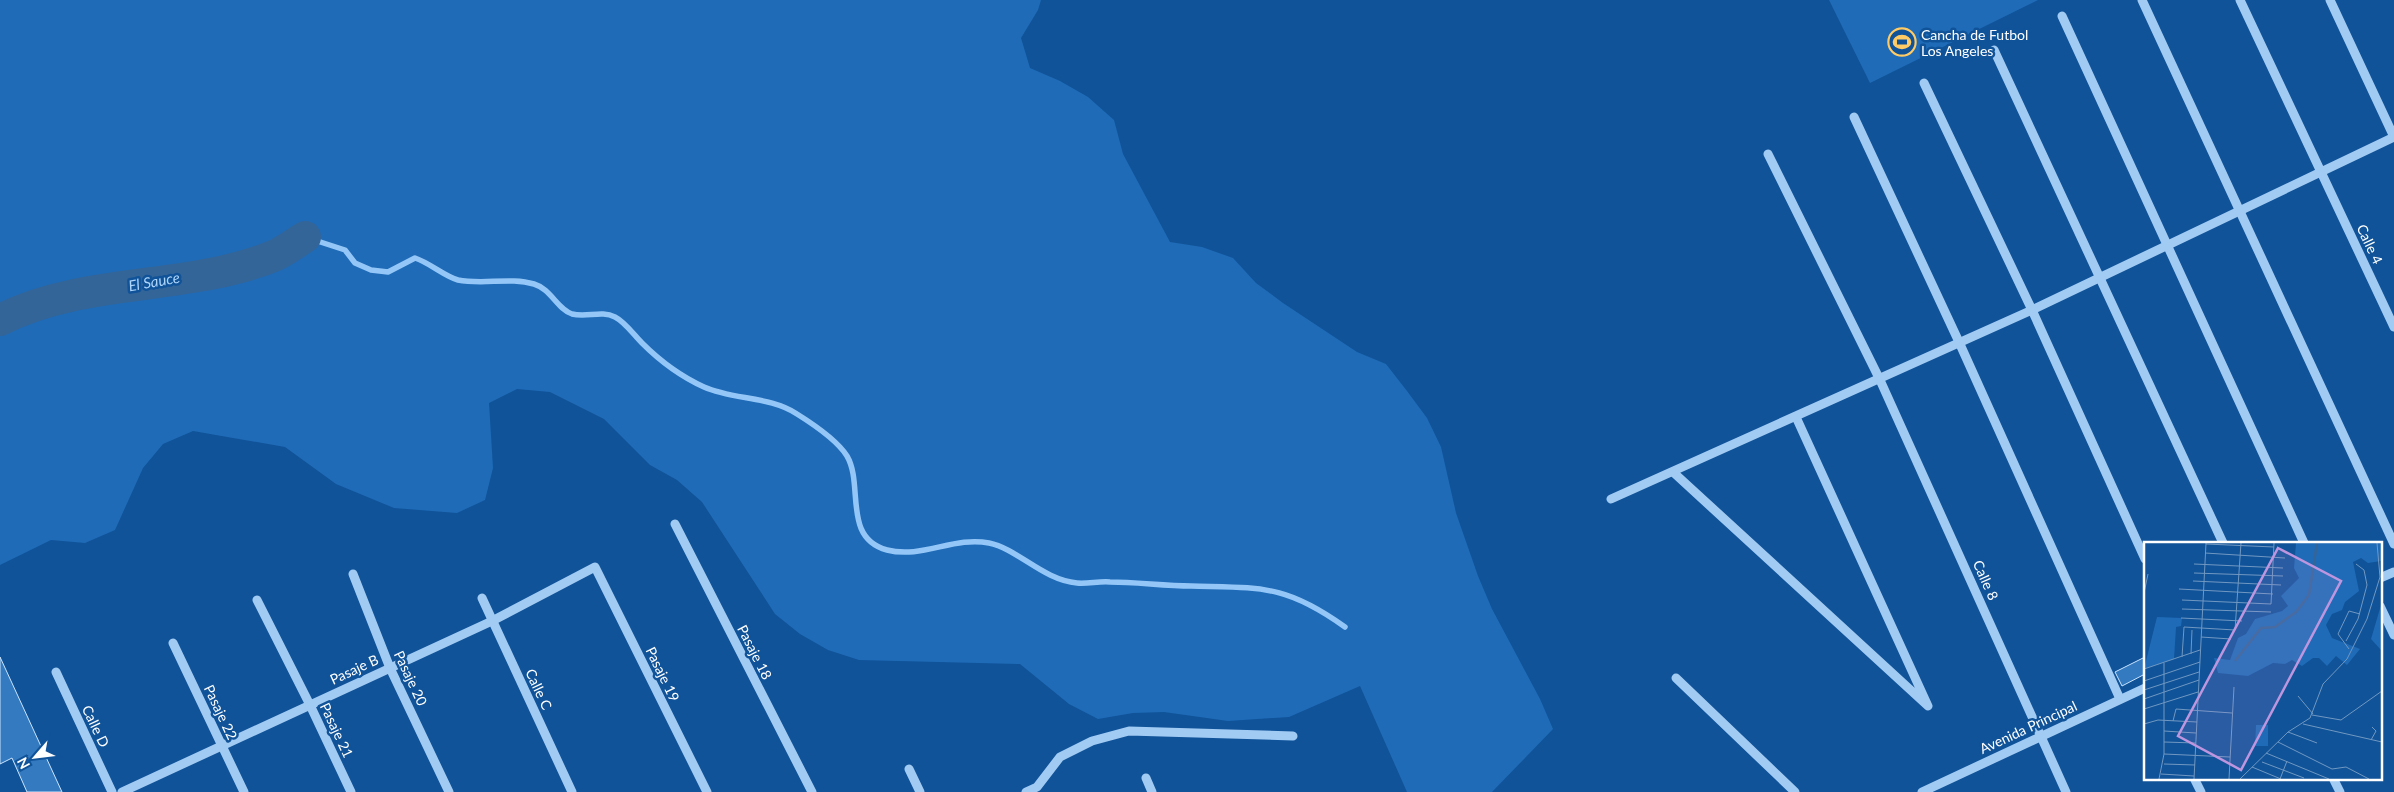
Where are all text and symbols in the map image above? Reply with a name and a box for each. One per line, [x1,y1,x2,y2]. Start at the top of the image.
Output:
place label: Cancha de Futbol Los Angeles [1921,26,2028,59]
sports icon: Cancha de Futbol Los Angeles [1887,27,1917,57]
street label: Calle 4 [2353,221,2387,267]
water label: El Sauce [127,268,181,294]
inset map [2144,542,2382,780]
street label: Calle 8 [1970,557,2002,603]
street label: Pasaje 18 [734,622,776,682]
street label: Pasaje 19 [642,644,684,704]
street label: Pasaje 20 [391,648,431,708]
street label: Pasaje B [327,650,381,688]
street label: Calle C [522,666,556,713]
street label: Pasaje 22 [201,682,241,742]
street label: Avenida Principal [1977,697,2079,757]
street label: Pasaje 21 [317,700,357,760]
street label: Calle D [79,702,113,750]
north arrow [10,732,60,782]
text: N [13,755,33,772]

